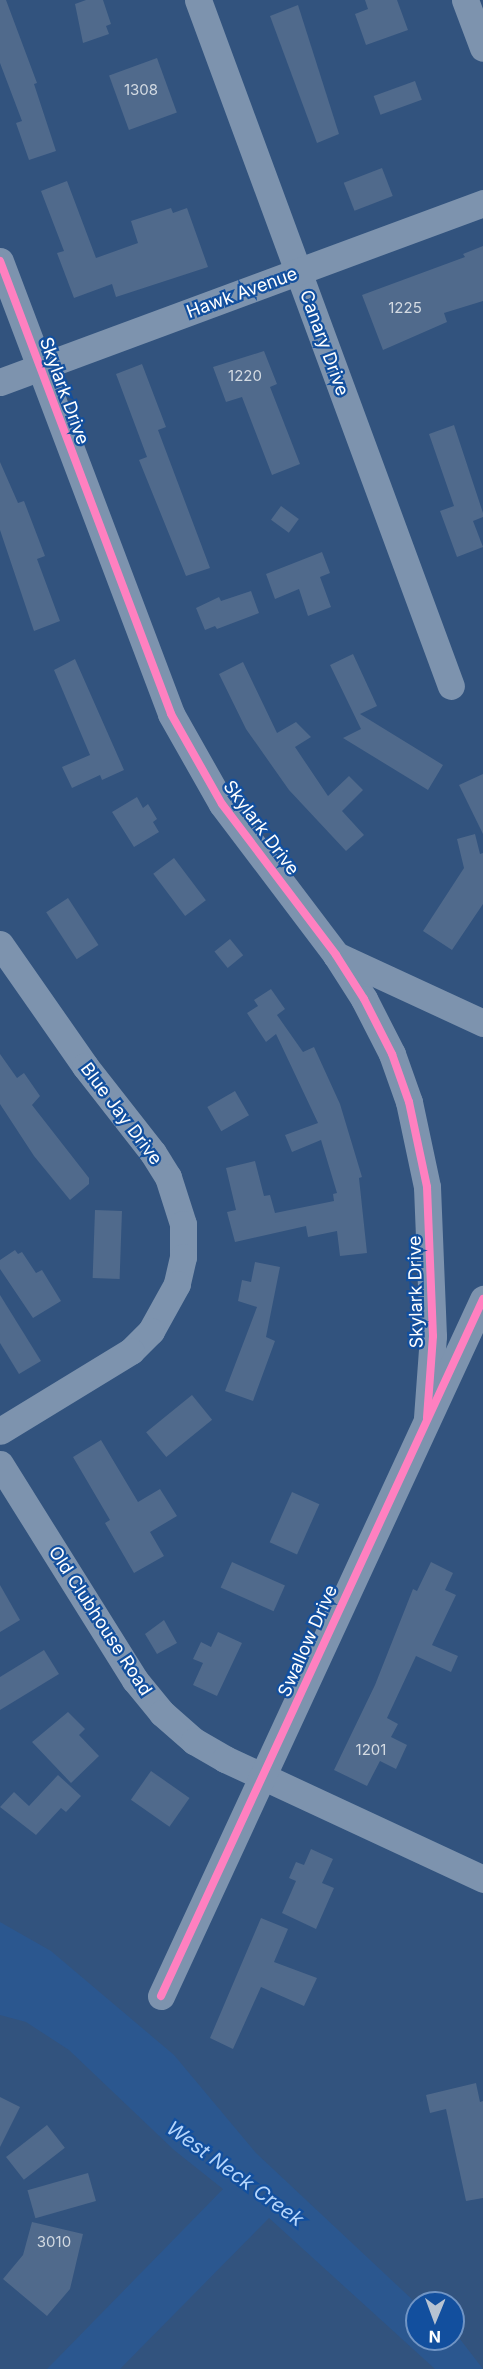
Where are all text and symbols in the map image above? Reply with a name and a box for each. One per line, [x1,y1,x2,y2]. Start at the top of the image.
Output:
house number: 1308 [124,81,158,99]
street label: Hawk Avenue [184,263,300,323]
street label: Canary Drive [295,287,353,399]
house number: 1225 [388,299,422,317]
street label: Skylark Drive [35,334,93,448]
house number: 1220 [228,367,262,385]
street label: Skylark Drive [218,776,304,880]
street label: Blue Jay Drive [76,1059,166,1169]
street label: Skylark Drive [404,1235,428,1349]
street label: Old Clubhouse Road [44,1542,156,1700]
street label: Swallow Drive [274,1582,342,1700]
house number: 1201 [356,1741,386,1759]
water label: West Neck Creek [162,2116,308,2232]
house number: 3010 [37,2233,71,2251]
north arrow [405,2291,465,2351]
text: N [428,2327,441,2347]

